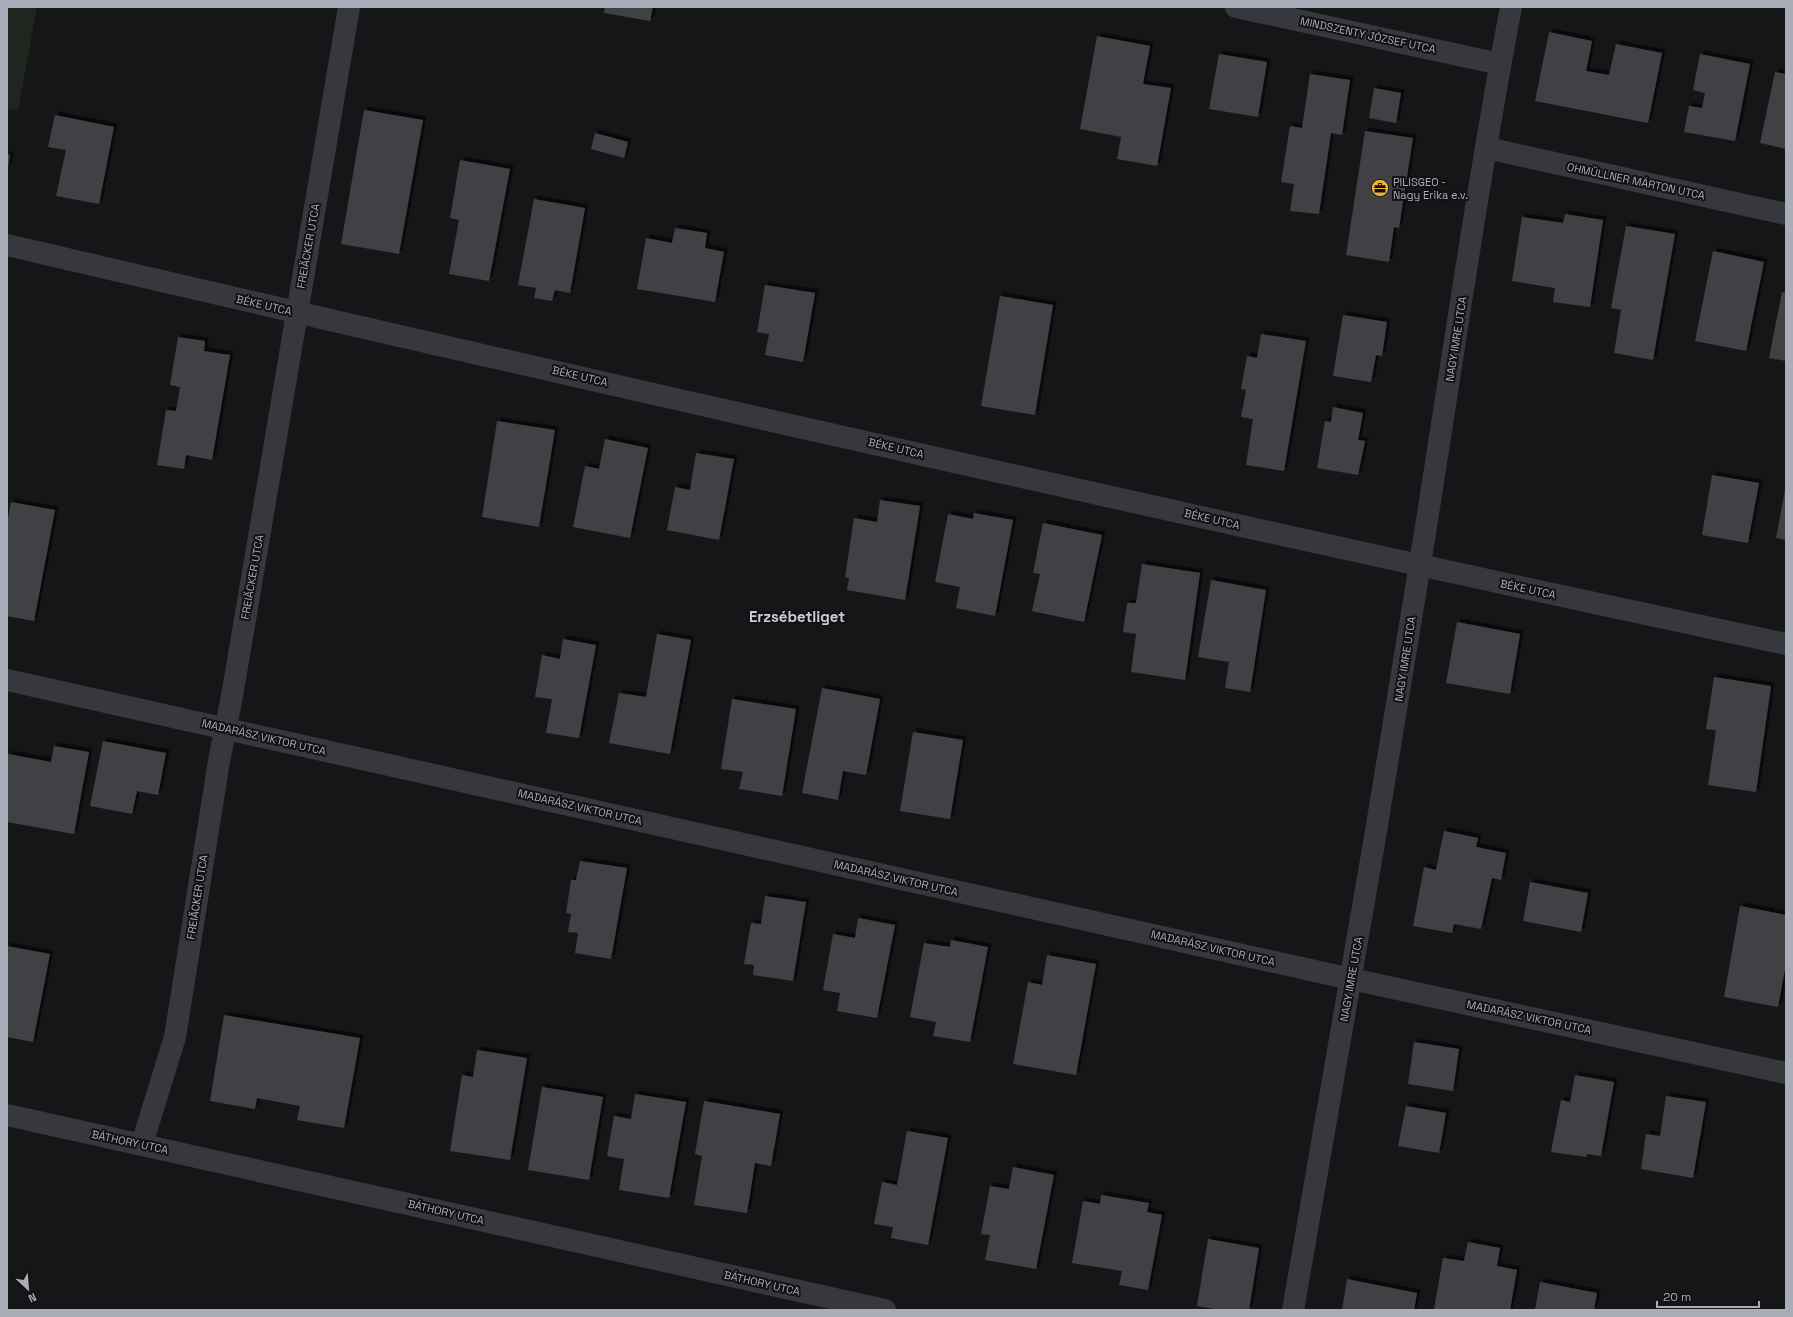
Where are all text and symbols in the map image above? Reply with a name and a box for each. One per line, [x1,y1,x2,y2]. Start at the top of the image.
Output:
street label: MINDSZENTY JÓZSEF UTCA [1299,13,1437,56]
street label: OHMÜLLNER MÁRTON UTCA [1566,159,1707,203]
place label: PILISGEO - Nagy Erika e.v. [1393,175,1468,202]
office icon: PILISGEO - Nagy Erika e.v. [1370,178,1390,198]
street label: FREIÄCKER UTCA [294,203,322,289]
street label: BÉKE UTCA [235,292,293,318]
street label: NAGY IMRE UTCA [1442,295,1470,383]
street label: BÉKE UTCA [551,363,609,389]
street label: BÉKE UTCA [867,435,925,461]
street label: BÉKE UTCA [1183,506,1241,532]
street label: FREIÄCKER UTCA [238,534,266,620]
street label: BÉKE UTCA [1499,576,1557,602]
district label: Erzsébetliget [749,607,845,626]
street label: NAGY IMRE UTCA [1391,615,1419,703]
street label: MADARÁSZ VIKTOR UTCA [201,716,327,758]
street label: MADARÁSZ VIKTOR UTCA [517,786,643,828]
street label: FREIÄCKER UTCA [183,854,211,940]
street label: MADARÁSZ VIKTOR UTCA [833,857,959,899]
street label: MADARÁSZ VIKTOR UTCA [1150,927,1276,969]
street label: NAGY IMRE UTCA [1337,935,1365,1023]
street label: MADARÁSZ VIKTOR UTCA [1465,997,1593,1037]
street label: BÁTHORY UTCA [90,1127,170,1157]
street label: BÁTHORY UTCA [406,1196,486,1228]
street label: BÁTHORY UTCA [722,1267,802,1299]
north arrow [8,1269,48,1309]
scale bar [1657,1283,1759,1309]
text: 20 m [1663,1289,1691,1305]
text: N [26,1290,39,1306]

